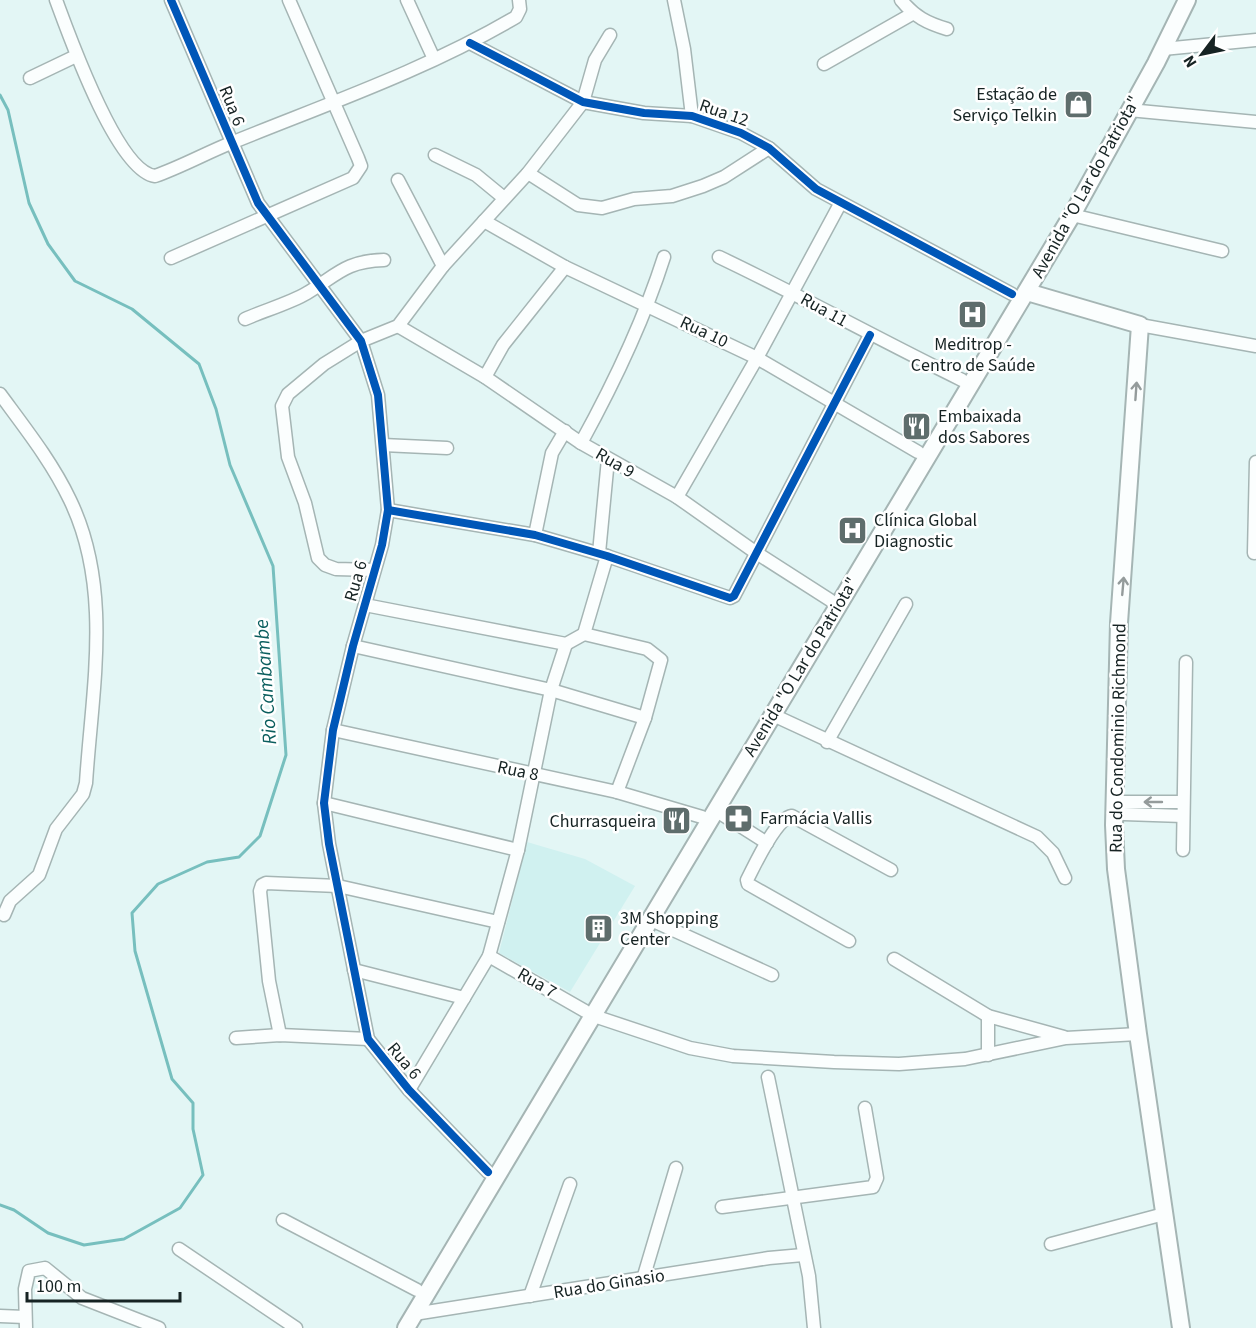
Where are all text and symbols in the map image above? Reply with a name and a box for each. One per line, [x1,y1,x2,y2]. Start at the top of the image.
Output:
north arrow [1172,24,1232,84]
text: N [1178,51,1202,72]
street label: Rua 6 [213,82,251,130]
place label: Estação de Serviço Telkin [953,82,1057,128]
shop icon: Estação de Serviço Telkin [1062,88,1094,120]
street label: Avenida "O Lar do Patriota" [1025,91,1147,283]
street label: Rua 12 [696,93,752,133]
street label: Rua 11 [796,287,852,333]
hospital icon: Meditrop - Centro de Saúde [957,299,989,331]
street label: Rua 10 [676,310,732,354]
place label: Meditrop - Centro de Saúde [911,332,1035,378]
one-way arrow [1131,382,1142,401]
place label: Embaixada dos Sabores [938,404,1030,450]
restaurant icon: Embaixada dos Sabores [901,410,933,442]
street label: Rua 9 [591,442,639,484]
place label: Clínica Global Diagnostic [874,508,977,554]
hospital icon: Clínica Global Diagnostic [837,514,869,546]
street label: Rua 6 [338,557,374,604]
street label: Avenida "O Lar do Patriota" [738,573,864,761]
one-way arrow [1118,576,1129,596]
water label: Rio Cambambe [248,618,284,746]
street label: Rua do Condominio Richmond [1103,623,1133,853]
street label: Rua 8 [495,754,541,788]
one-way arrow [1143,796,1163,808]
pharmacy icon: Farmácia Vallis [723,802,755,834]
restaurant icon: Churrasqueira [661,805,693,837]
place label: Farmácia Vallis [760,806,872,831]
place label: Churrasqueira [549,809,656,834]
place label: 3M Shopping Center [620,906,718,952]
building icon: 3M Shopping Center [583,912,615,944]
street label: Rua 7 [513,962,561,1004]
street label: Rua 6 [381,1037,427,1085]
street label: Rua do Ginasio [552,1263,666,1305]
scale bar [27,1265,180,1303]
text: 100 m [36,1274,81,1299]

